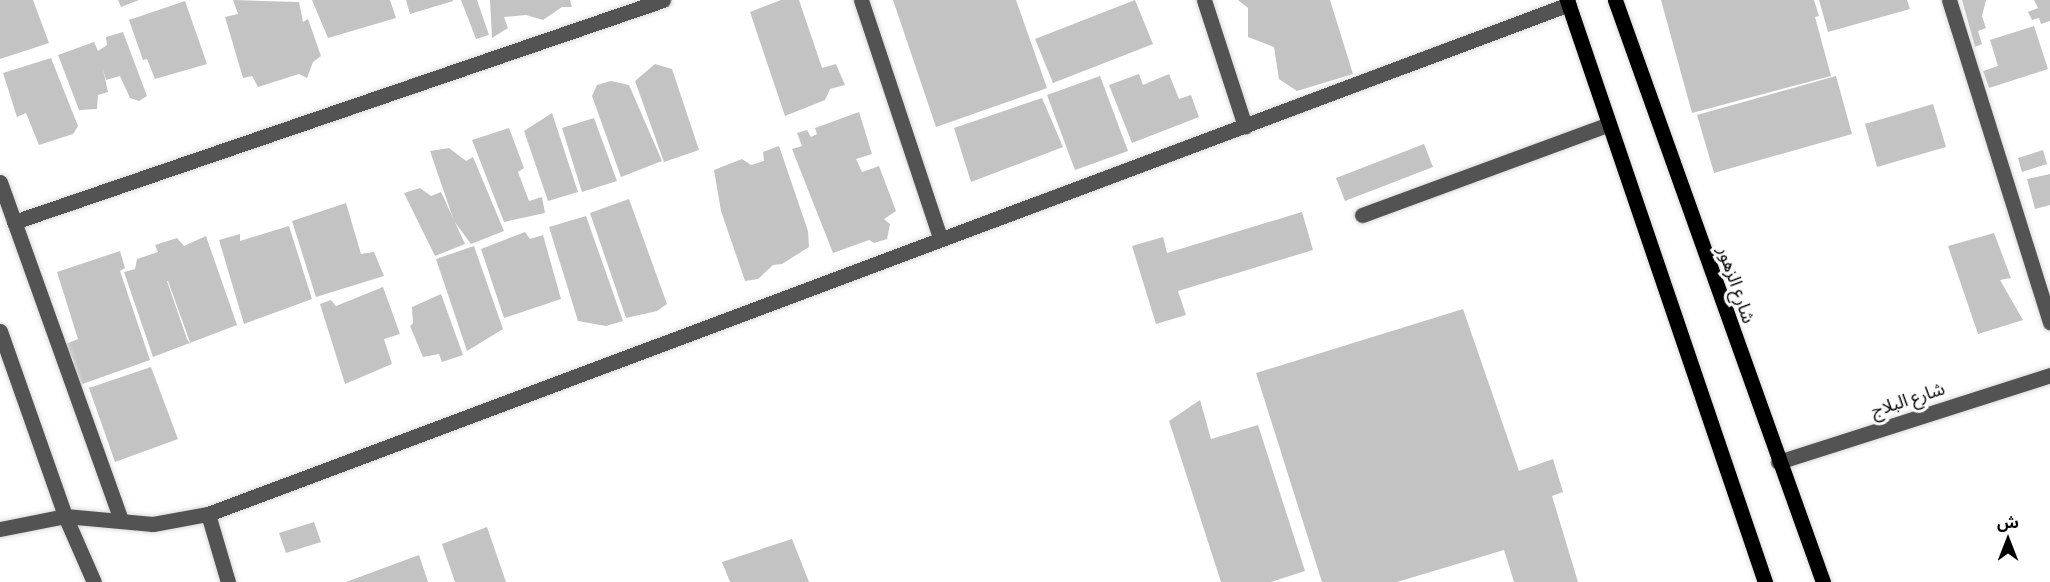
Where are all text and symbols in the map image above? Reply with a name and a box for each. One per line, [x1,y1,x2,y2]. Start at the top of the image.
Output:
street label: شارع الزهور [1713,244,1759,326]
street label: شارع البلاج [1868,378,1948,422]
north arrow [1978,510,2038,570]
text: ش [1997,510,2019,534]

